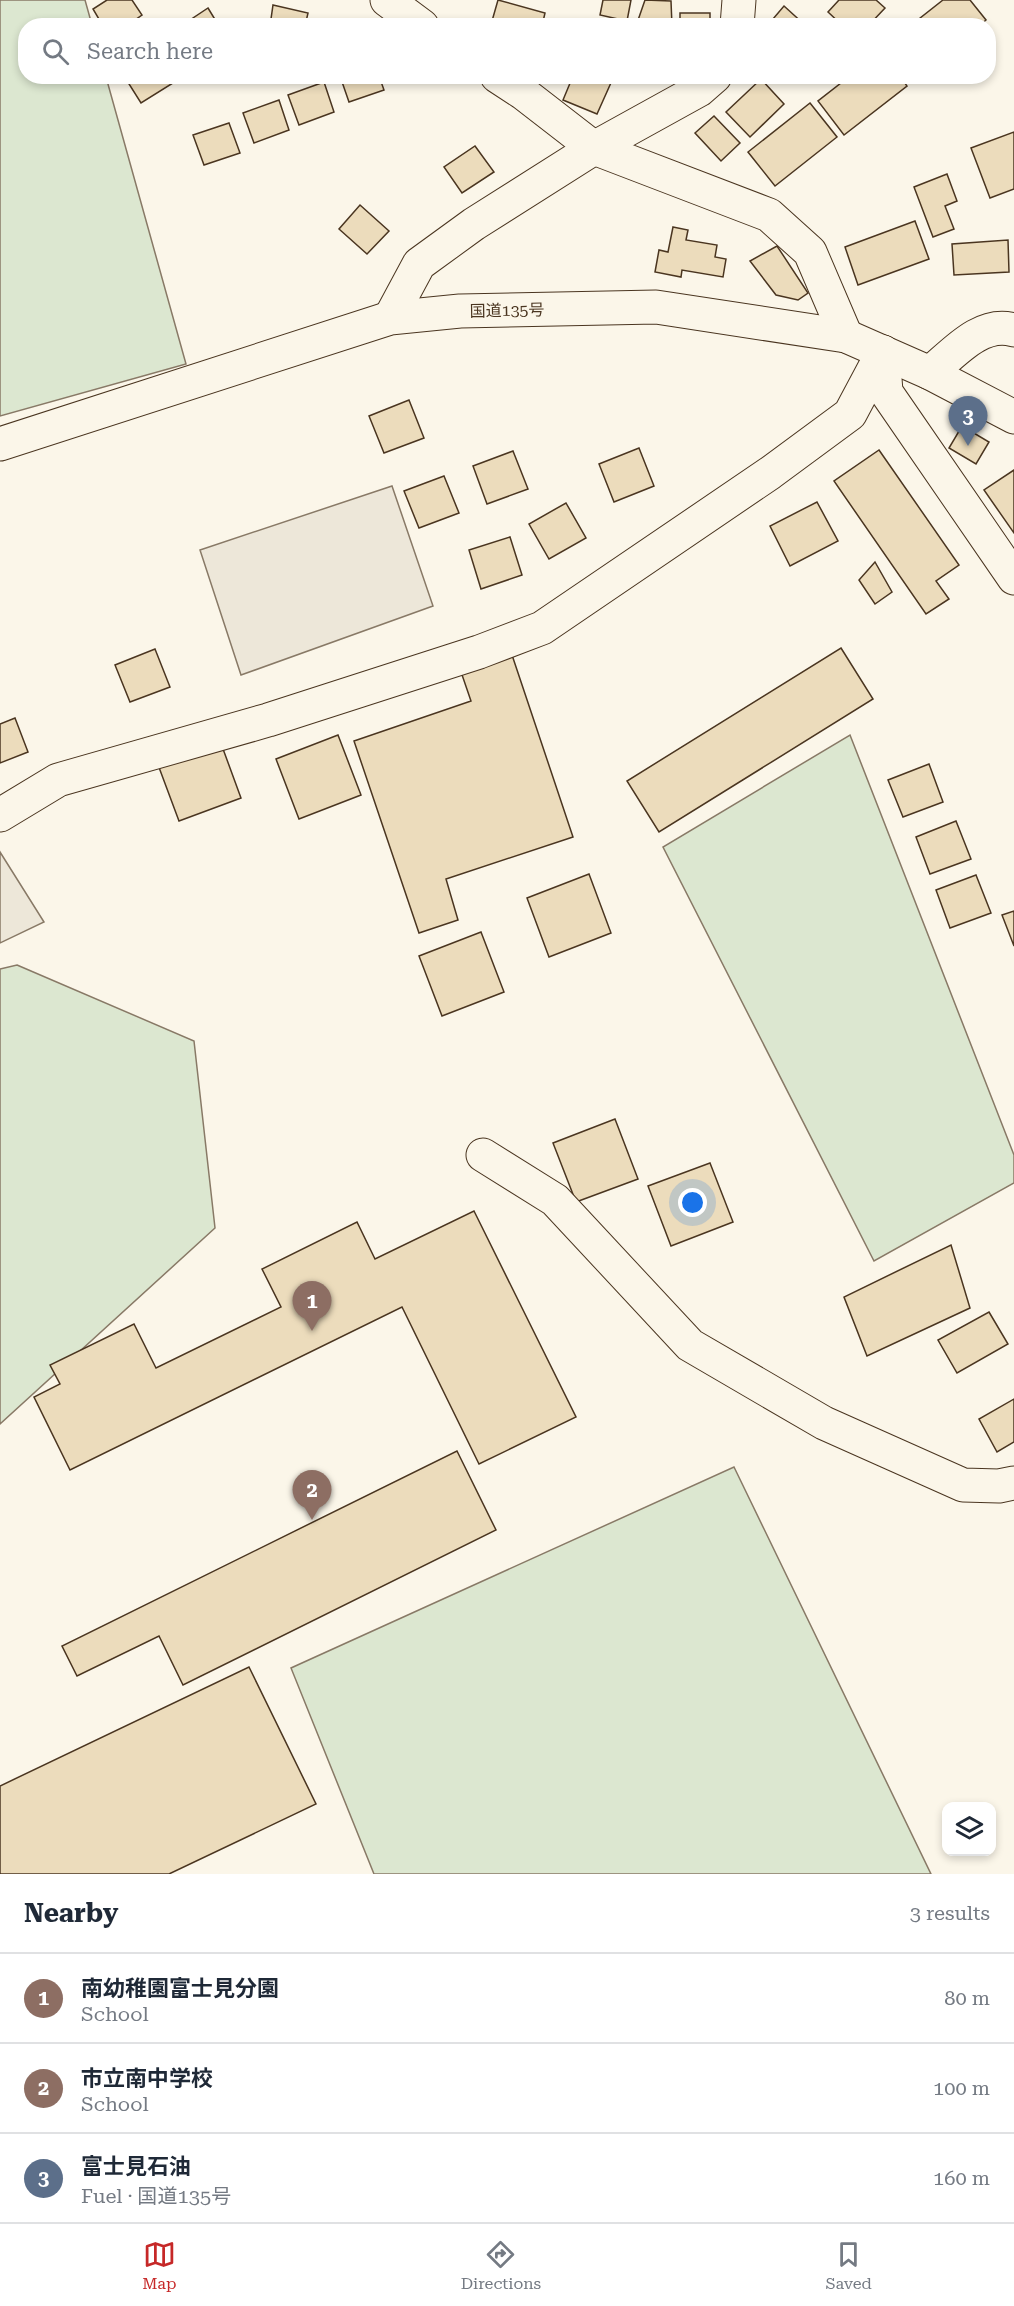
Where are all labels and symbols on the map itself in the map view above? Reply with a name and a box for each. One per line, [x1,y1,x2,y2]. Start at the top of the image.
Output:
street label: 国道135号 [469,300,545,321]
pin: 3 [948,396,988,446]
your location [678,1188,707,1217]
pin: 1 [292,1282,332,1331]
pin: 2 [292,1470,332,1520]

